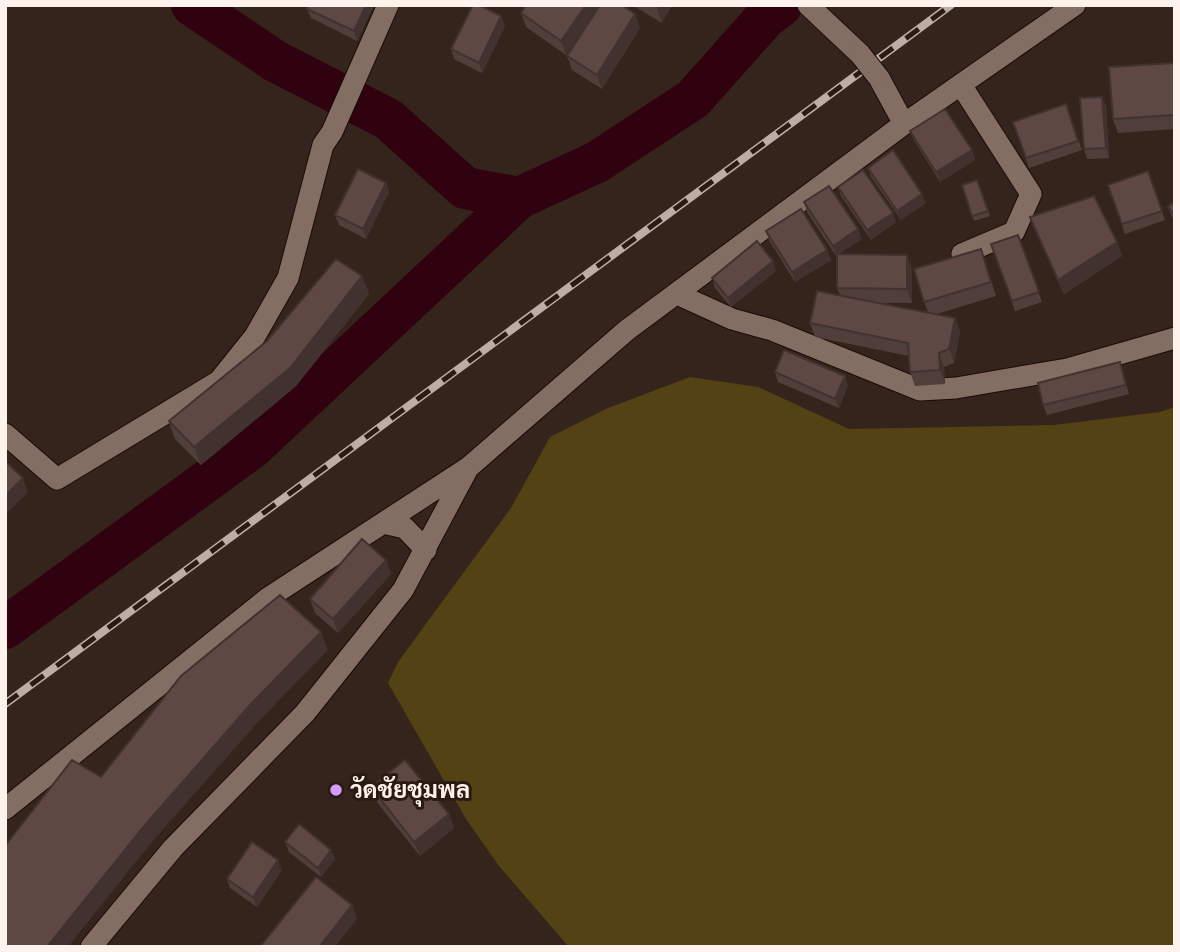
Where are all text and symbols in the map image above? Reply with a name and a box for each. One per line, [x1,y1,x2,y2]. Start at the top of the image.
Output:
place label: วัดชัยชุมพล [350,775,470,807]
marker: วัดชัยชุมพล [328,782,344,798]

